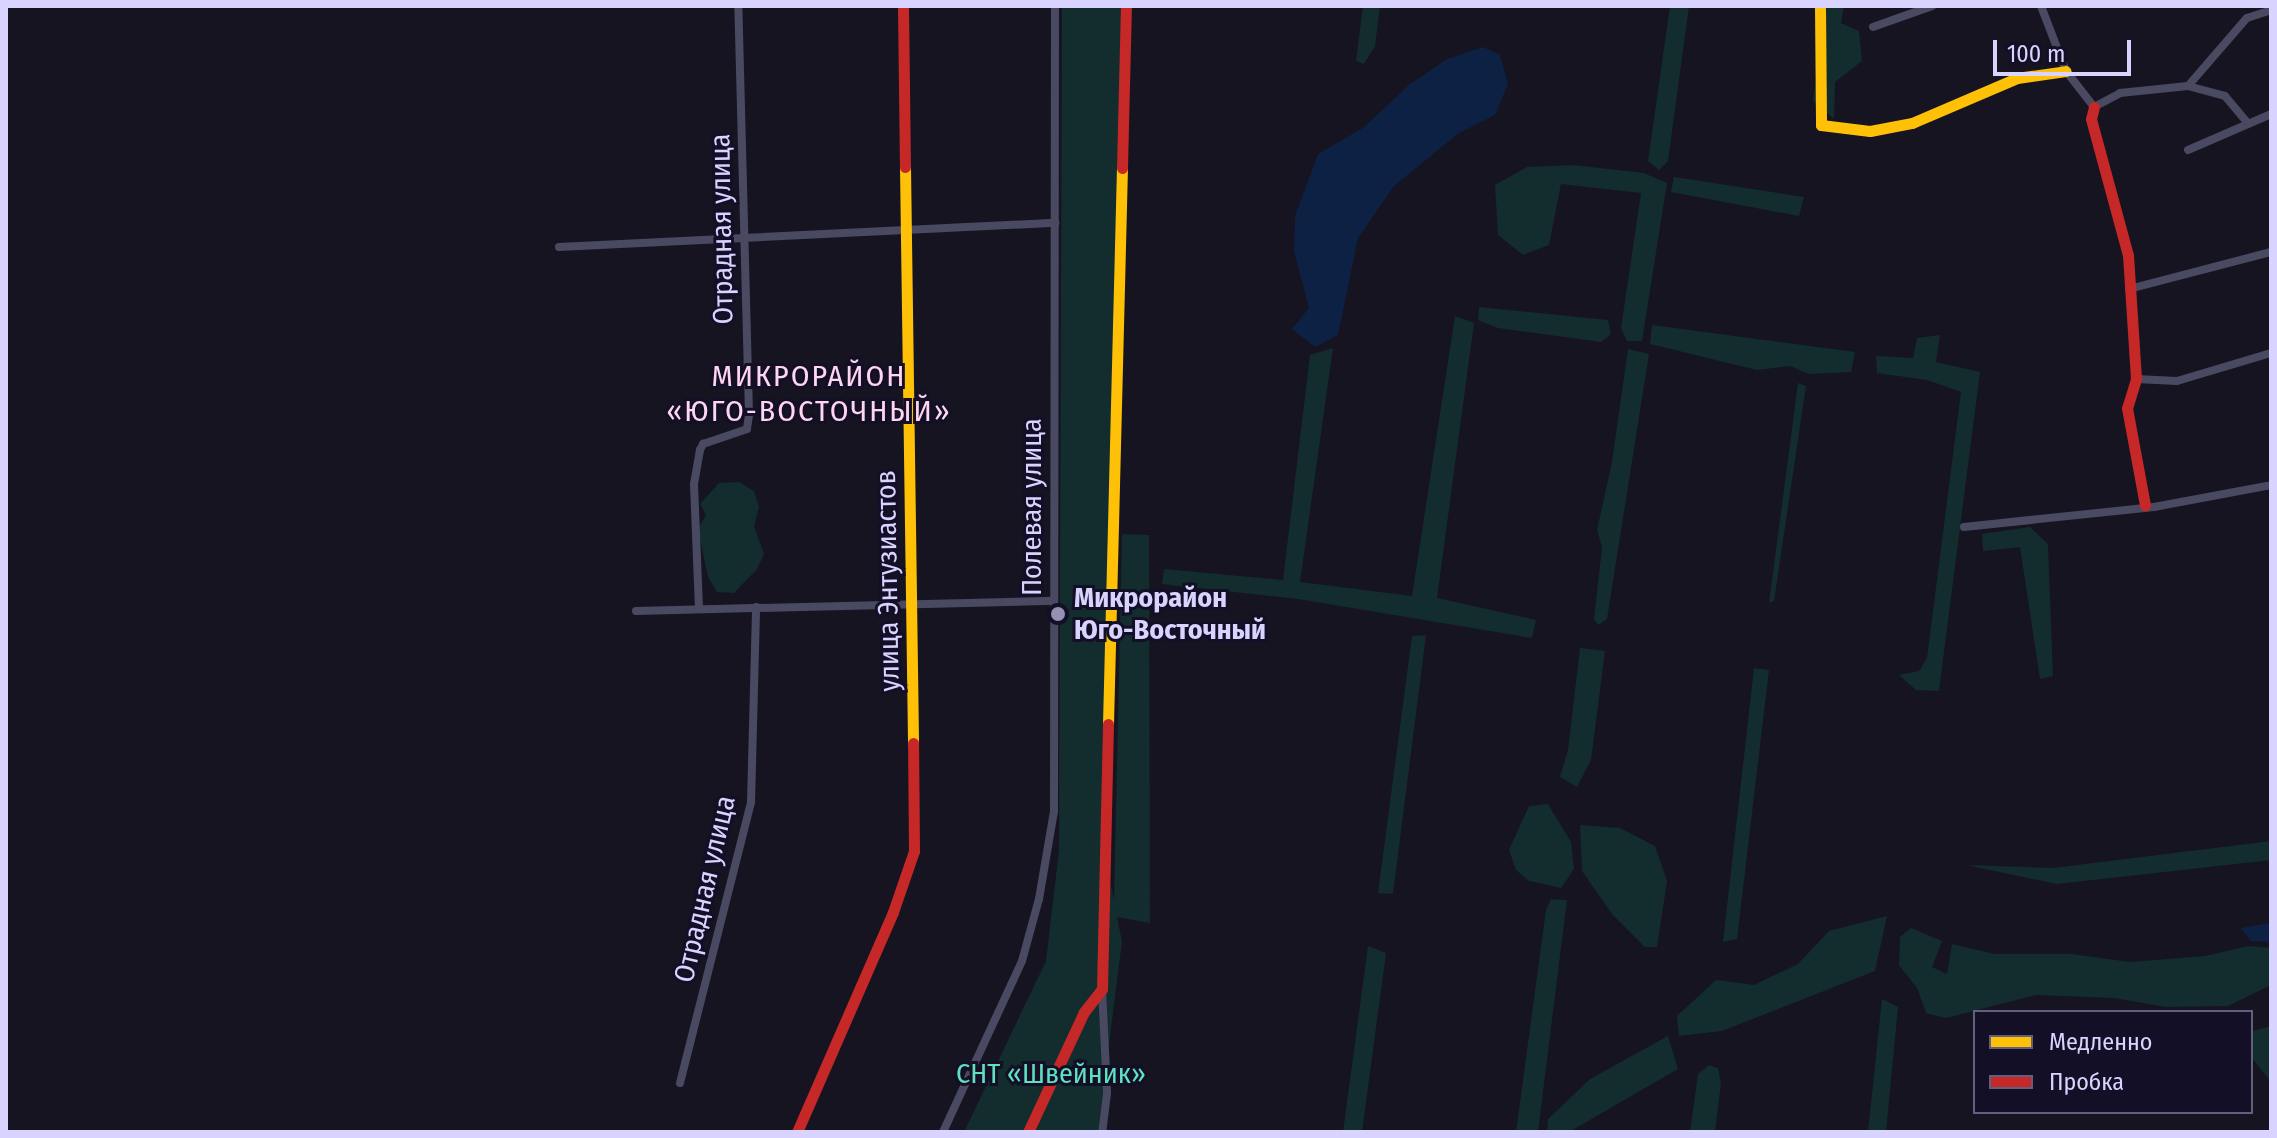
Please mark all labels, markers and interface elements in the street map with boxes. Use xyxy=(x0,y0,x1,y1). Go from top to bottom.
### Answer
scale bar xyxy=(1997,24,2135,74)
text: 100 m xyxy=(2007,40,2065,68)
street label: Отрадная улица xyxy=(704,133,740,325)
district label: МИКРОРАЙОН «ЮГО-ВОСТОЧНЫЙ» xyxy=(666,358,952,428)
street label: Полевая улица xyxy=(1015,418,1049,596)
street label: улица Энтузиастов xyxy=(869,470,907,692)
place label: Микрорайон Юго-Восточный xyxy=(1074,581,1266,647)
marker: Микрорайон Юго-Восточный xyxy=(1049,605,1067,623)
street label: Отрадная улица xyxy=(667,792,743,986)
legend xyxy=(1973,1010,2253,1114)
text: Медленно xyxy=(2049,1028,2152,1056)
park label: СНТ «Швейник» xyxy=(956,1057,1146,1091)
text: Пробка xyxy=(2049,1068,2124,1096)

